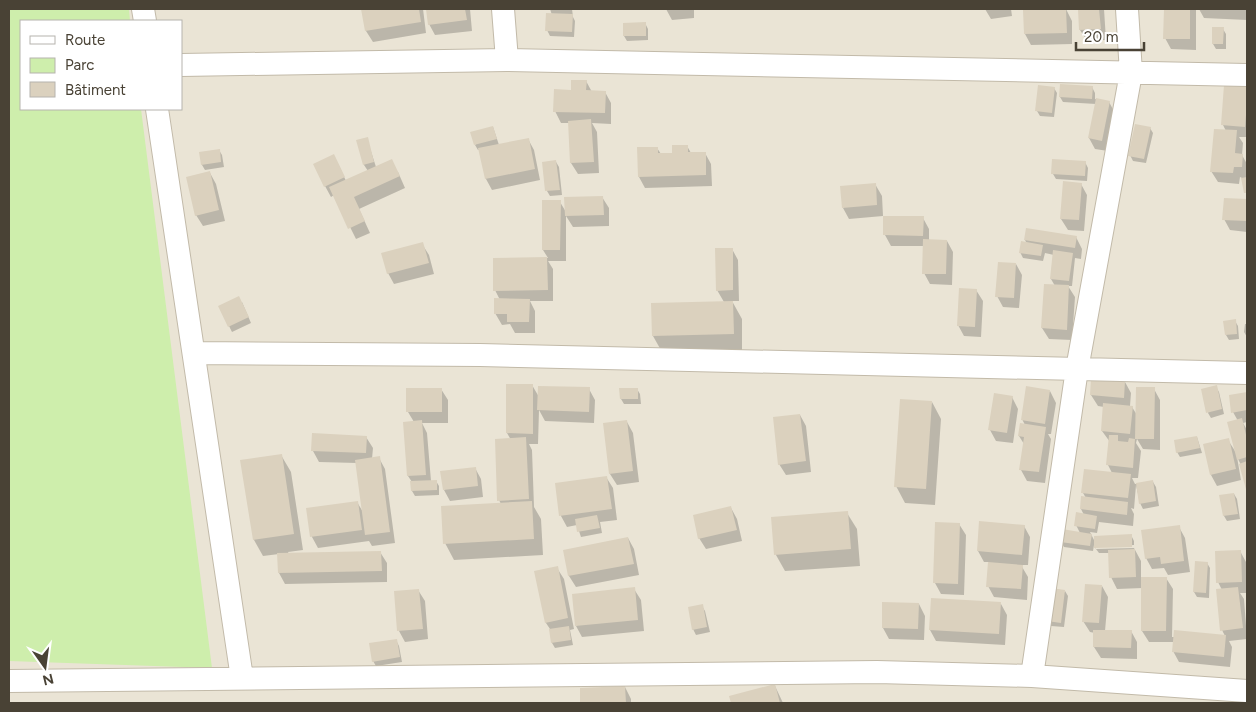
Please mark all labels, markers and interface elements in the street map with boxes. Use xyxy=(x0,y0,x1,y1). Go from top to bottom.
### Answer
legend xyxy=(20,20,182,110)
scale bar xyxy=(1076,20,1144,52)
text: 20 m xyxy=(1084,28,1118,46)
text: Route xyxy=(65,31,105,49)
text: Parc xyxy=(65,56,94,74)
text: Bâtiment xyxy=(65,81,126,99)
north arrow xyxy=(20,642,70,692)
text: N xyxy=(41,670,55,689)

